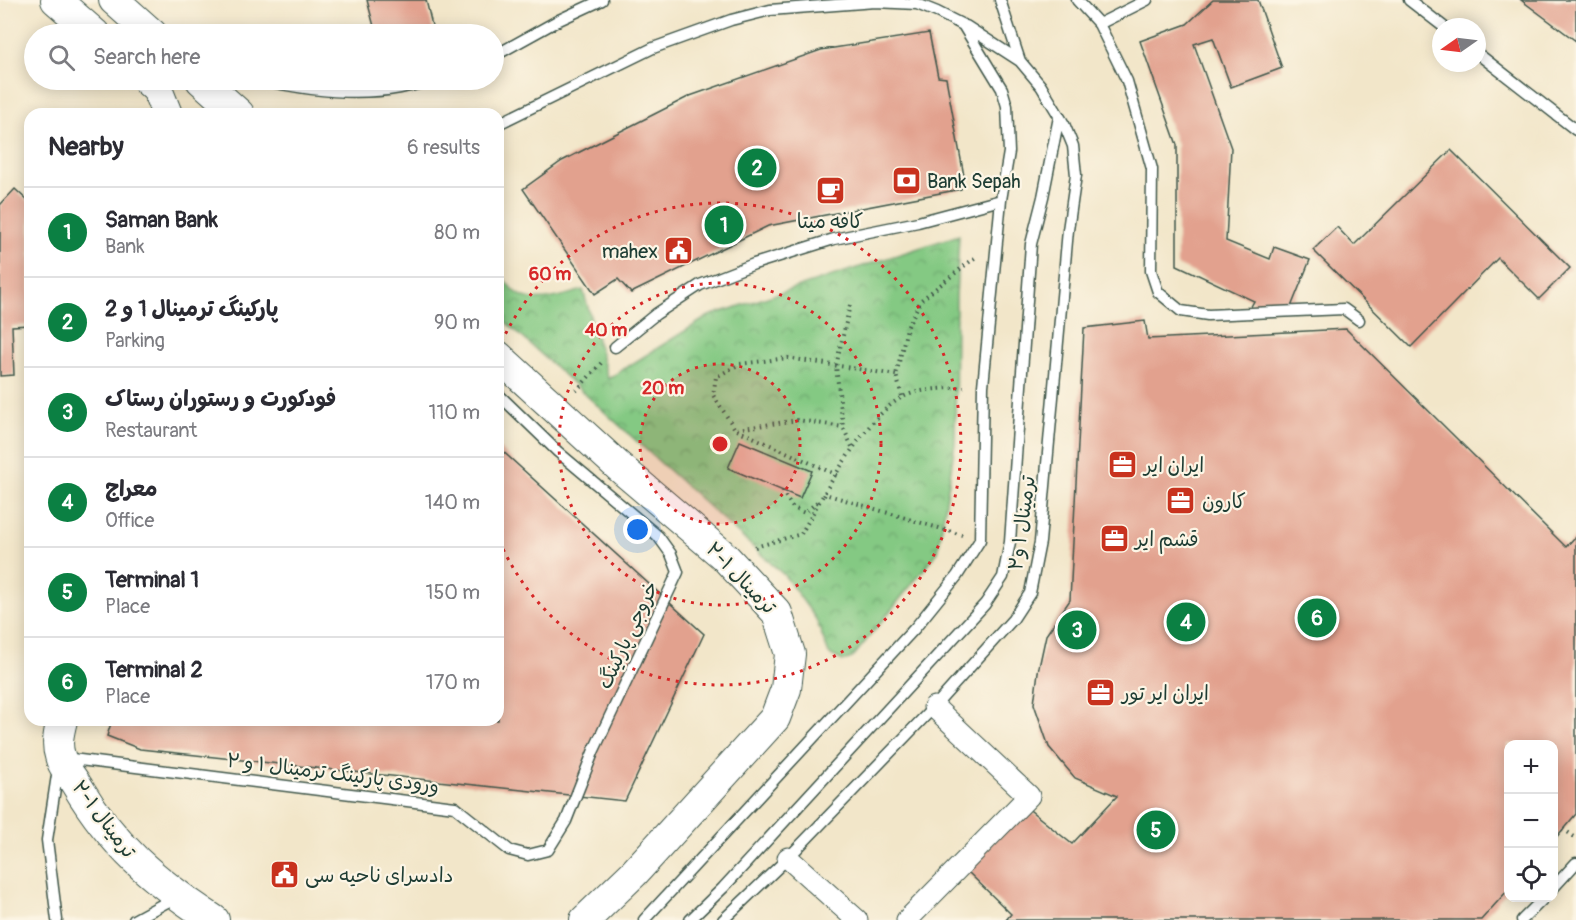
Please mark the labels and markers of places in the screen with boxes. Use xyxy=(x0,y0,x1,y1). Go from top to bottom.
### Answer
pin: 2 xyxy=(738,146,777,190)
bank icon: Bank Sepah xyxy=(890,165,922,197)
place label: Bank Sepah xyxy=(927,169,1021,194)
cafe icon: کافه میتا xyxy=(814,174,846,206)
pin: 1 xyxy=(704,202,744,248)
place label: کافه میتا xyxy=(797,209,863,234)
public building icon: mahex xyxy=(663,235,695,267)
place label: mahex xyxy=(602,239,658,264)
centre of rings xyxy=(710,434,730,454)
office icon: ایران ایر xyxy=(1107,449,1139,481)
place label: ایران ایر xyxy=(1142,453,1204,478)
office icon: کارون xyxy=(1165,485,1197,517)
place label: کارون xyxy=(1202,489,1246,514)
office icon: قشم ایر xyxy=(1098,523,1130,555)
place label: قشم ایر xyxy=(1133,527,1198,554)
pin: 6 xyxy=(1298,596,1336,640)
pin: 4 xyxy=(1166,600,1206,644)
pin: 3 xyxy=(1058,608,1096,652)
office icon: ایران ایر تور xyxy=(1085,677,1117,709)
place label: ایران ایر تور xyxy=(1120,681,1209,706)
pin: 5 xyxy=(1136,808,1176,852)
public building icon: دادسرای ناحیه سی xyxy=(268,859,300,891)
place label: دادسرای ناحیه سی xyxy=(305,863,453,888)

